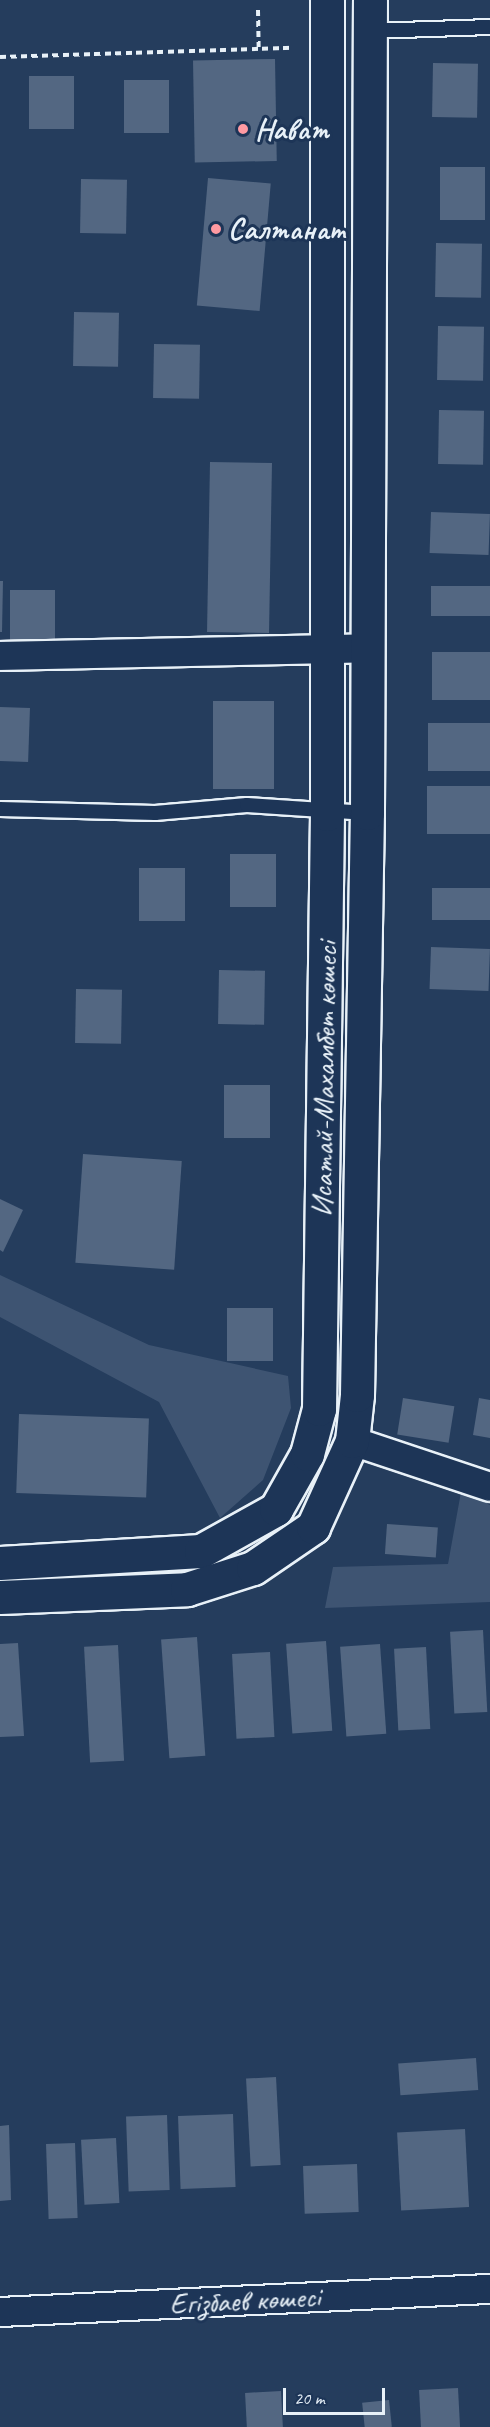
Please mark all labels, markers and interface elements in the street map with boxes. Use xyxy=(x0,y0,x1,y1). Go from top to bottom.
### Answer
place label: Нават xyxy=(255,111,329,147)
marker: Нават xyxy=(236,122,250,136)
place label: Салтанат xyxy=(228,211,344,247)
marker: Салтанат xyxy=(209,222,223,236)
street label: Исатай-Махамбет көшесі xyxy=(304,941,344,1217)
street label: Егізбаев көшесі xyxy=(169,2278,321,2322)
scale bar xyxy=(286,2376,388,2414)
text: 20 m xyxy=(294,2387,325,2409)

